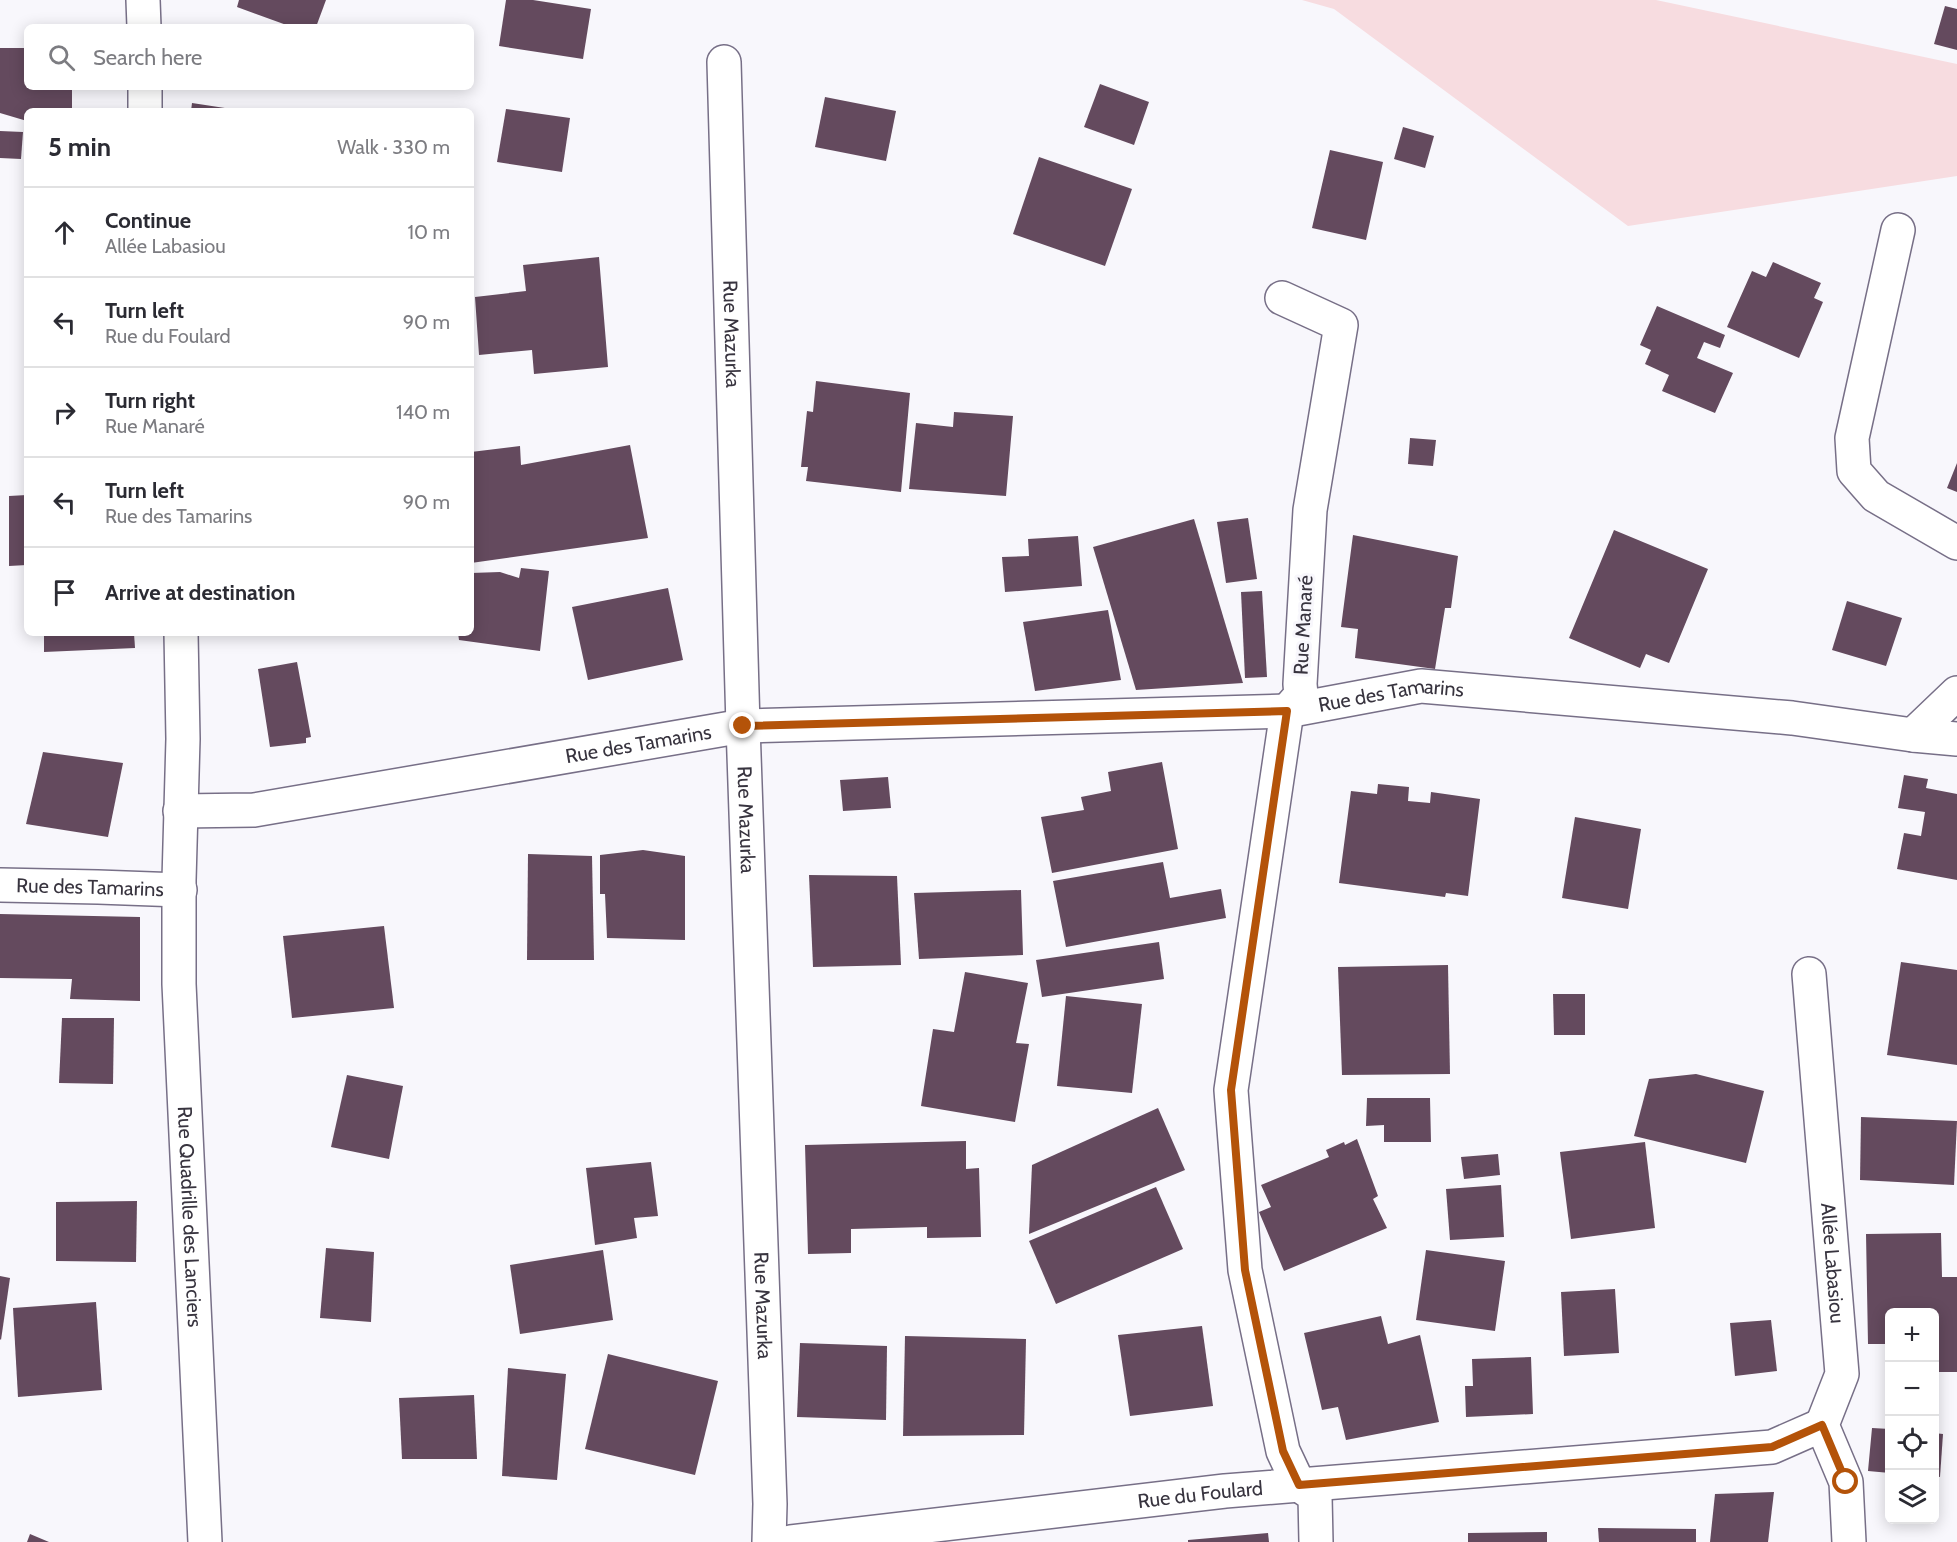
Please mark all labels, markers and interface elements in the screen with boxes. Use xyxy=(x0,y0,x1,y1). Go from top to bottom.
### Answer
search box xyxy=(24,24,474,90)
icon: search xyxy=(45,41,78,74)
text: Search here xyxy=(93,44,202,71)
text: 5 min xyxy=(48,131,111,163)
text: Walk · 330 m xyxy=(337,135,450,159)
text: Continue xyxy=(105,207,191,234)
icon: ahead xyxy=(48,216,81,249)
text: 10 m xyxy=(407,220,450,244)
text: Allée Labasiou xyxy=(105,234,226,258)
street label: Rue Mazurka xyxy=(718,280,745,388)
text: Turn left xyxy=(105,297,184,324)
icon: left xyxy=(48,306,81,339)
text: 90 m xyxy=(403,310,450,334)
text: Rue du Foulard xyxy=(105,324,231,348)
text: Turn right xyxy=(105,387,195,414)
icon: right xyxy=(48,396,81,429)
text: 140 m xyxy=(396,400,450,424)
text: Rue Manaré xyxy=(105,414,205,438)
text: Turn left xyxy=(105,477,184,504)
icon: left xyxy=(48,486,81,519)
text: 90 m xyxy=(403,490,450,514)
text: Rue des Tamarins xyxy=(105,504,252,528)
street label: Rue Manaré xyxy=(1288,575,1318,675)
icon: arrive xyxy=(48,576,81,609)
text: Arrive at destination xyxy=(105,579,295,606)
street label: Rue des Tamarins xyxy=(1316,674,1465,717)
route end xyxy=(729,712,755,738)
street label: Rue des Tamarins xyxy=(564,720,713,768)
street label: Rue Mazurka xyxy=(732,766,760,874)
street label: Rue des Tamarins xyxy=(16,873,164,901)
street label: Rue Quadrille des Lanciers xyxy=(173,1106,207,1328)
street label: Allée Labasiou xyxy=(1816,1202,1850,1324)
street label: Rue Mazurka xyxy=(749,1251,777,1360)
map controls xyxy=(1885,1308,1939,1524)
button: + xyxy=(1885,1308,1939,1362)
button: − xyxy=(1885,1362,1939,1416)
button: locate xyxy=(1885,1416,1939,1470)
route start xyxy=(1832,1468,1858,1494)
button: layers xyxy=(1885,1470,1939,1524)
street label: Rue du Foulard xyxy=(1136,1476,1264,1513)

